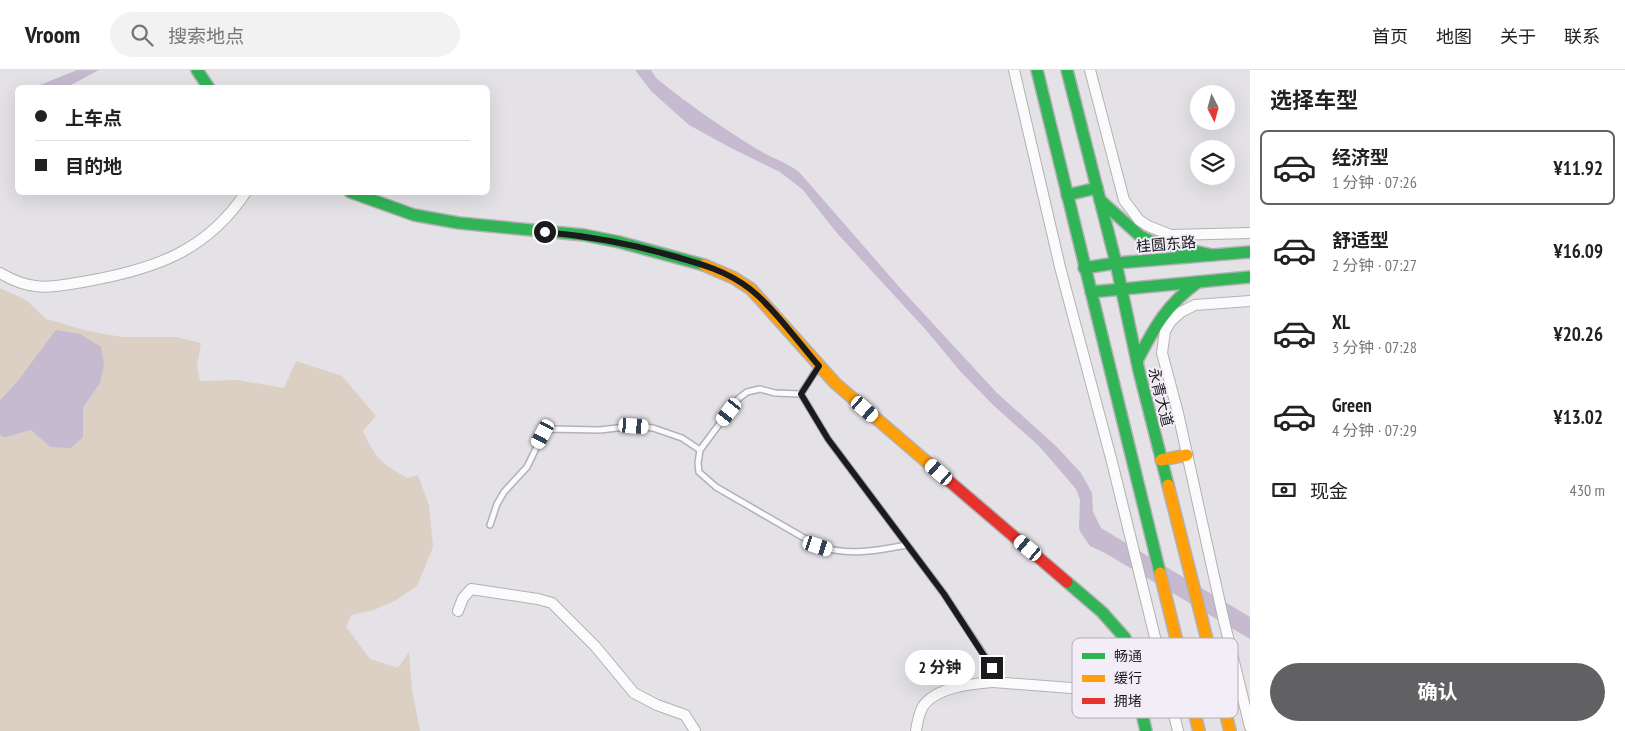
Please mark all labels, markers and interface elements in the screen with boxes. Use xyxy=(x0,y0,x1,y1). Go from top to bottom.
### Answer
search box xyxy=(110,12,460,57)
text: Vroom xyxy=(25,19,80,50)
icon: search xyxy=(128,21,156,49)
text: 搜索地点 xyxy=(168,24,244,48)
text: 首页 xyxy=(1372,25,1408,48)
text: 地图 xyxy=(1436,25,1472,48)
text: 关于 xyxy=(1500,25,1536,48)
text: 联系 xyxy=(1564,25,1600,48)
north arrow xyxy=(1190,85,1235,130)
map controls xyxy=(1190,85,1235,185)
text: 选择车型 xyxy=(1270,86,1358,114)
text: 上车点 xyxy=(65,106,122,130)
button: layers xyxy=(1190,140,1235,185)
icon: car xyxy=(1272,145,1317,190)
text: 经济型 xyxy=(1332,145,1389,169)
text: 目的地 xyxy=(65,154,122,178)
text: ¥11.92 xyxy=(1554,156,1603,180)
text: 1 分钟 · 07:26 xyxy=(1332,172,1417,192)
route start xyxy=(534,221,556,243)
icon: car xyxy=(1272,228,1317,273)
text: 舒适型 xyxy=(1332,228,1389,252)
street label: 桂圆东路 xyxy=(1135,232,1197,256)
text: ¥16.09 xyxy=(1554,239,1603,263)
text: 2 分钟 · 07:27 xyxy=(1332,255,1417,275)
text: XL xyxy=(1332,310,1350,334)
icon: car xyxy=(1272,311,1317,356)
text: ¥20.26 xyxy=(1554,322,1603,346)
text: 3 分钟 · 07:28 xyxy=(1332,337,1417,357)
street label: 永青大道 xyxy=(1145,366,1177,428)
car xyxy=(848,393,881,425)
text: Green xyxy=(1332,393,1372,417)
icon: car xyxy=(1272,394,1317,439)
car xyxy=(713,396,744,428)
text: ¥13.02 xyxy=(1554,405,1603,429)
car xyxy=(529,417,556,451)
car xyxy=(618,417,649,435)
text: 4 分钟 · 07:29 xyxy=(1332,420,1417,440)
car xyxy=(922,456,955,488)
icon: cash xyxy=(1270,476,1298,504)
text: 现金 xyxy=(1310,479,1348,503)
text: 430 m xyxy=(1570,480,1605,500)
car xyxy=(1011,533,1044,563)
car xyxy=(801,534,834,558)
legend xyxy=(1072,638,1238,718)
text: 畅通 xyxy=(1114,647,1142,665)
callout: 2 分钟 xyxy=(904,650,974,686)
text: 2 分钟 xyxy=(919,657,961,677)
route end xyxy=(981,657,1003,679)
button: 确认 xyxy=(1270,663,1605,721)
text: 缓行 xyxy=(1114,669,1142,687)
text: 拥堵 xyxy=(1114,692,1142,710)

